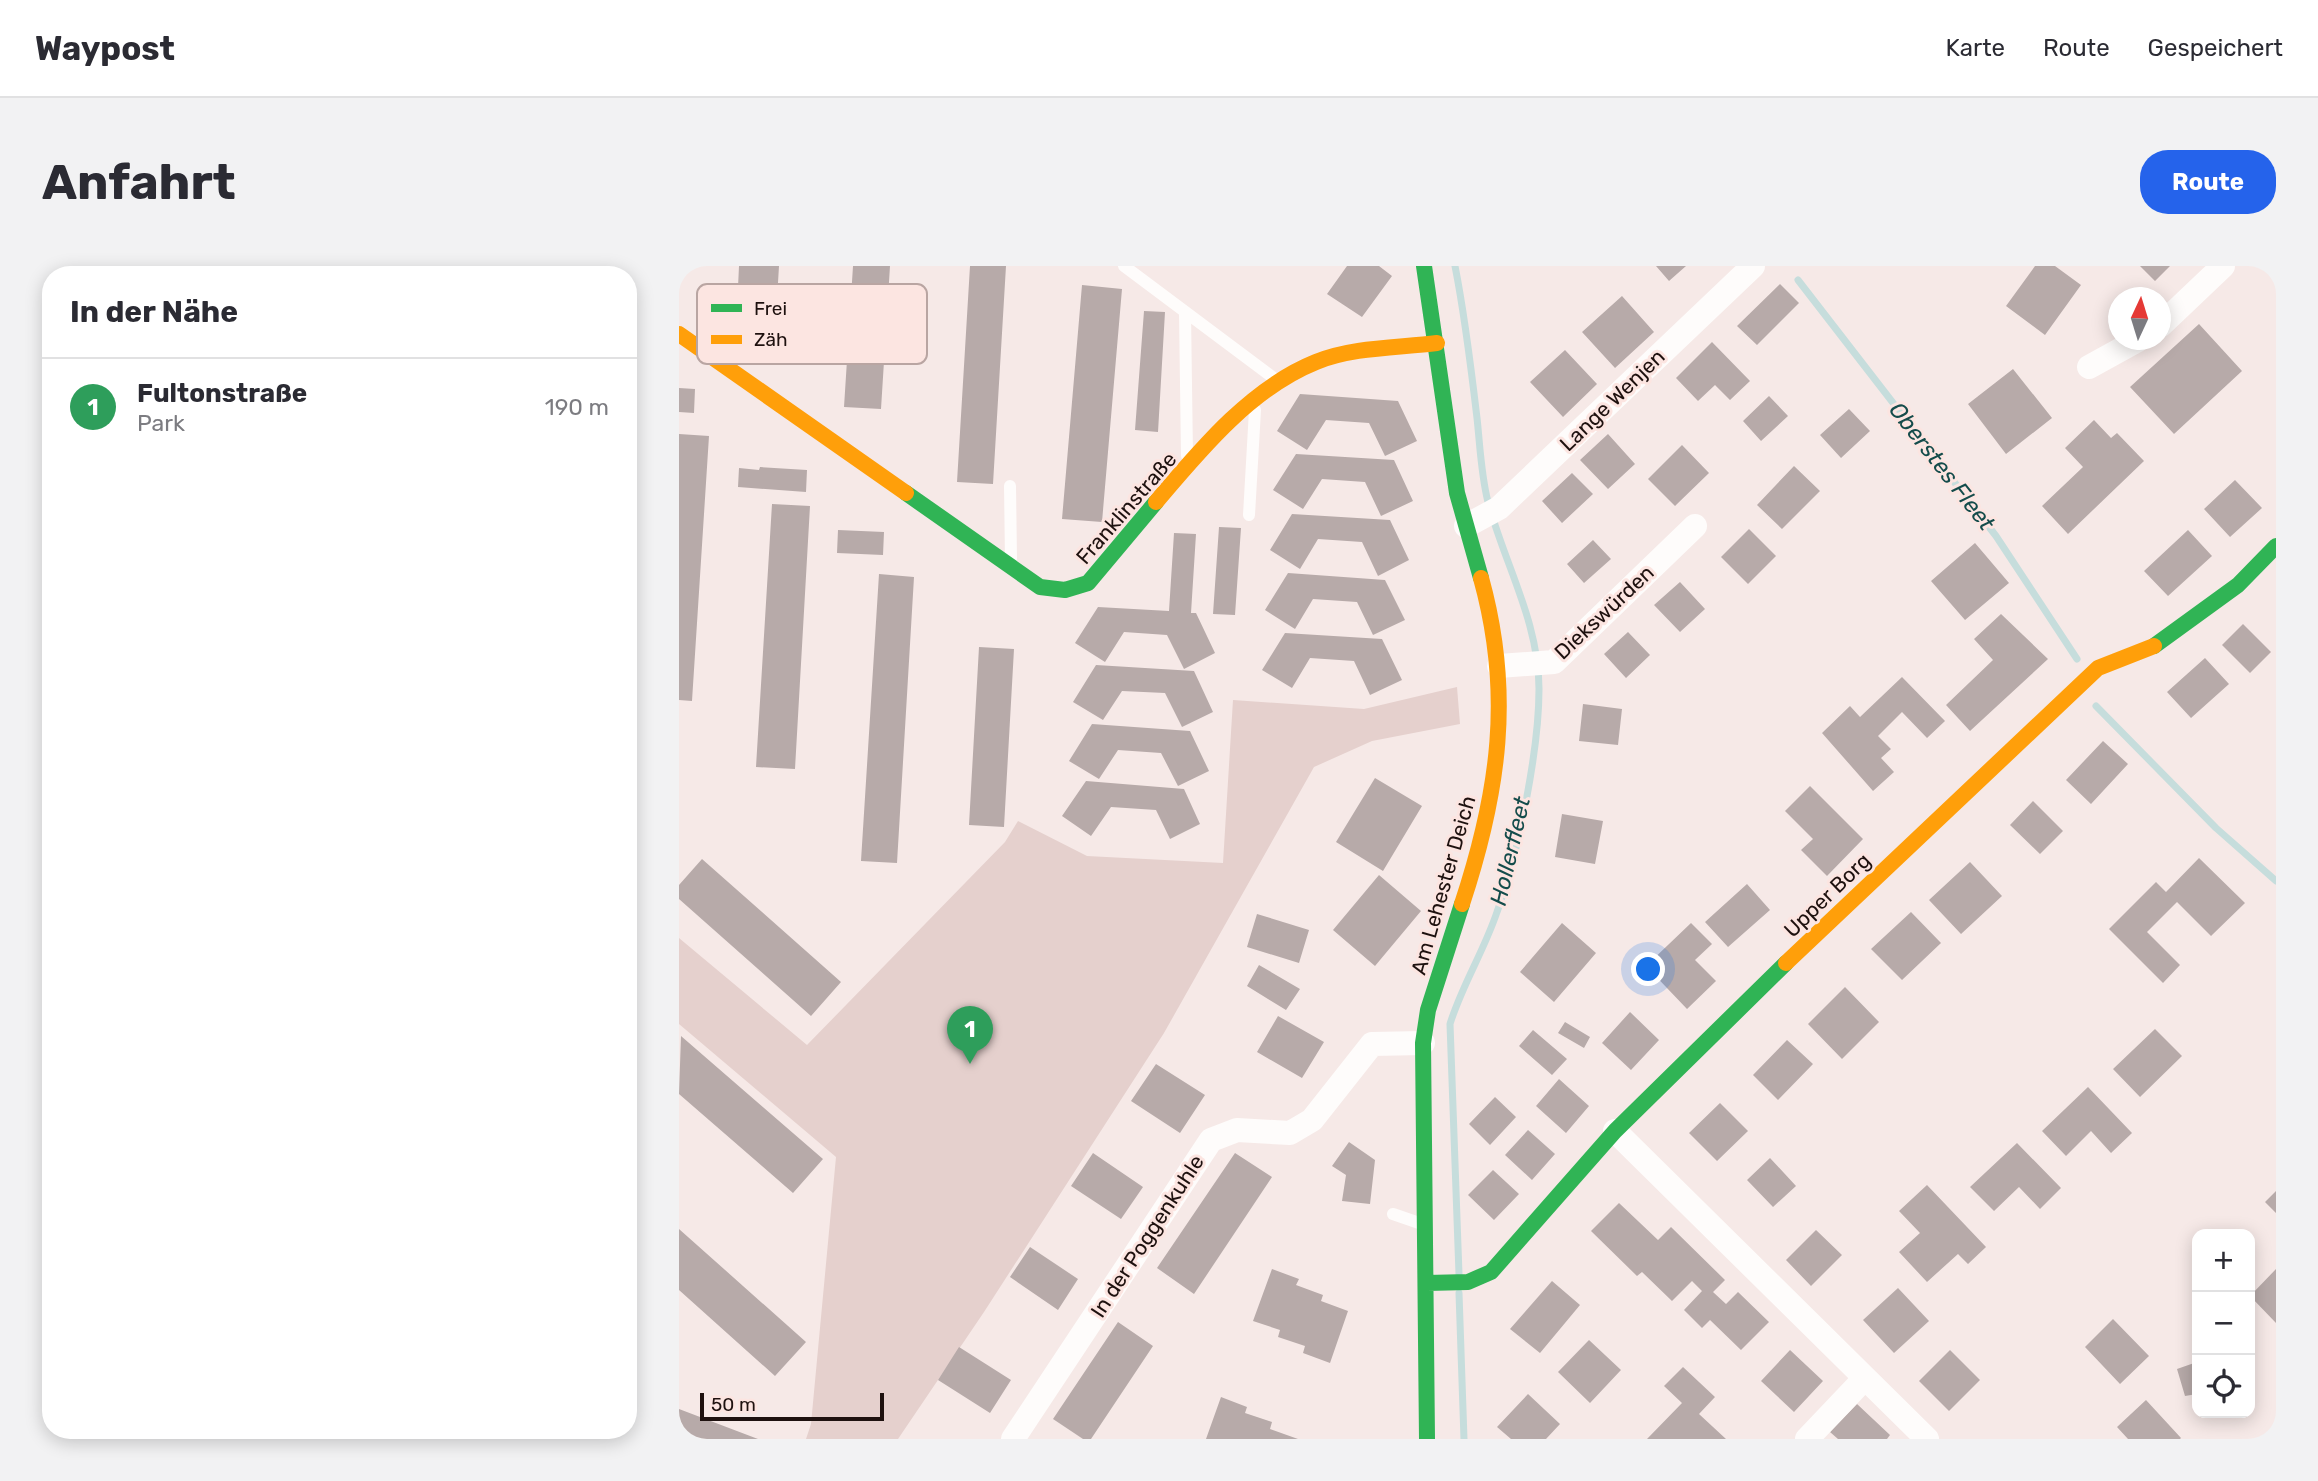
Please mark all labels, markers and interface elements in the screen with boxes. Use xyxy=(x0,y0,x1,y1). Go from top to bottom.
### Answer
text: Waypost xyxy=(35,29,175,68)
text: Karte xyxy=(1946,34,2005,62)
text: Route xyxy=(2043,34,2110,62)
text: Gespeichert xyxy=(2148,34,2283,62)
button: Route xyxy=(2140,150,2276,214)
text: Anfahrt xyxy=(42,153,236,211)
legend xyxy=(697,284,927,364)
north arrow xyxy=(2108,287,2171,350)
text: In der Nähe xyxy=(70,294,238,330)
text: Frei xyxy=(754,297,787,320)
text: Zäh xyxy=(754,328,787,351)
street label: Lange Wenjen xyxy=(1554,344,1670,456)
text: Fultonstraße xyxy=(137,378,307,409)
text: 1 xyxy=(87,393,99,421)
text: 190 m xyxy=(545,393,609,421)
water label: Oberstes Fleet xyxy=(1883,396,2002,537)
text: Park xyxy=(137,409,185,437)
street label: Franklinstraße xyxy=(1071,447,1181,569)
street label: Diekswürden xyxy=(1549,560,1659,664)
street label: Am Lehester Deich xyxy=(1406,793,1480,977)
water label: Hollerfleet xyxy=(1484,793,1536,908)
street label: Upper Borg xyxy=(1779,848,1875,942)
your location xyxy=(1631,952,1665,986)
pin: 1 xyxy=(947,1006,993,1064)
street label: In der Poggenkuhle xyxy=(1085,1150,1209,1322)
map controls xyxy=(2192,1229,2255,1418)
button: + xyxy=(2192,1229,2255,1292)
button: − xyxy=(2192,1292,2255,1355)
button: locate xyxy=(2192,1355,2255,1418)
scale bar xyxy=(700,1390,884,1422)
text: 50 m xyxy=(711,1393,756,1416)

